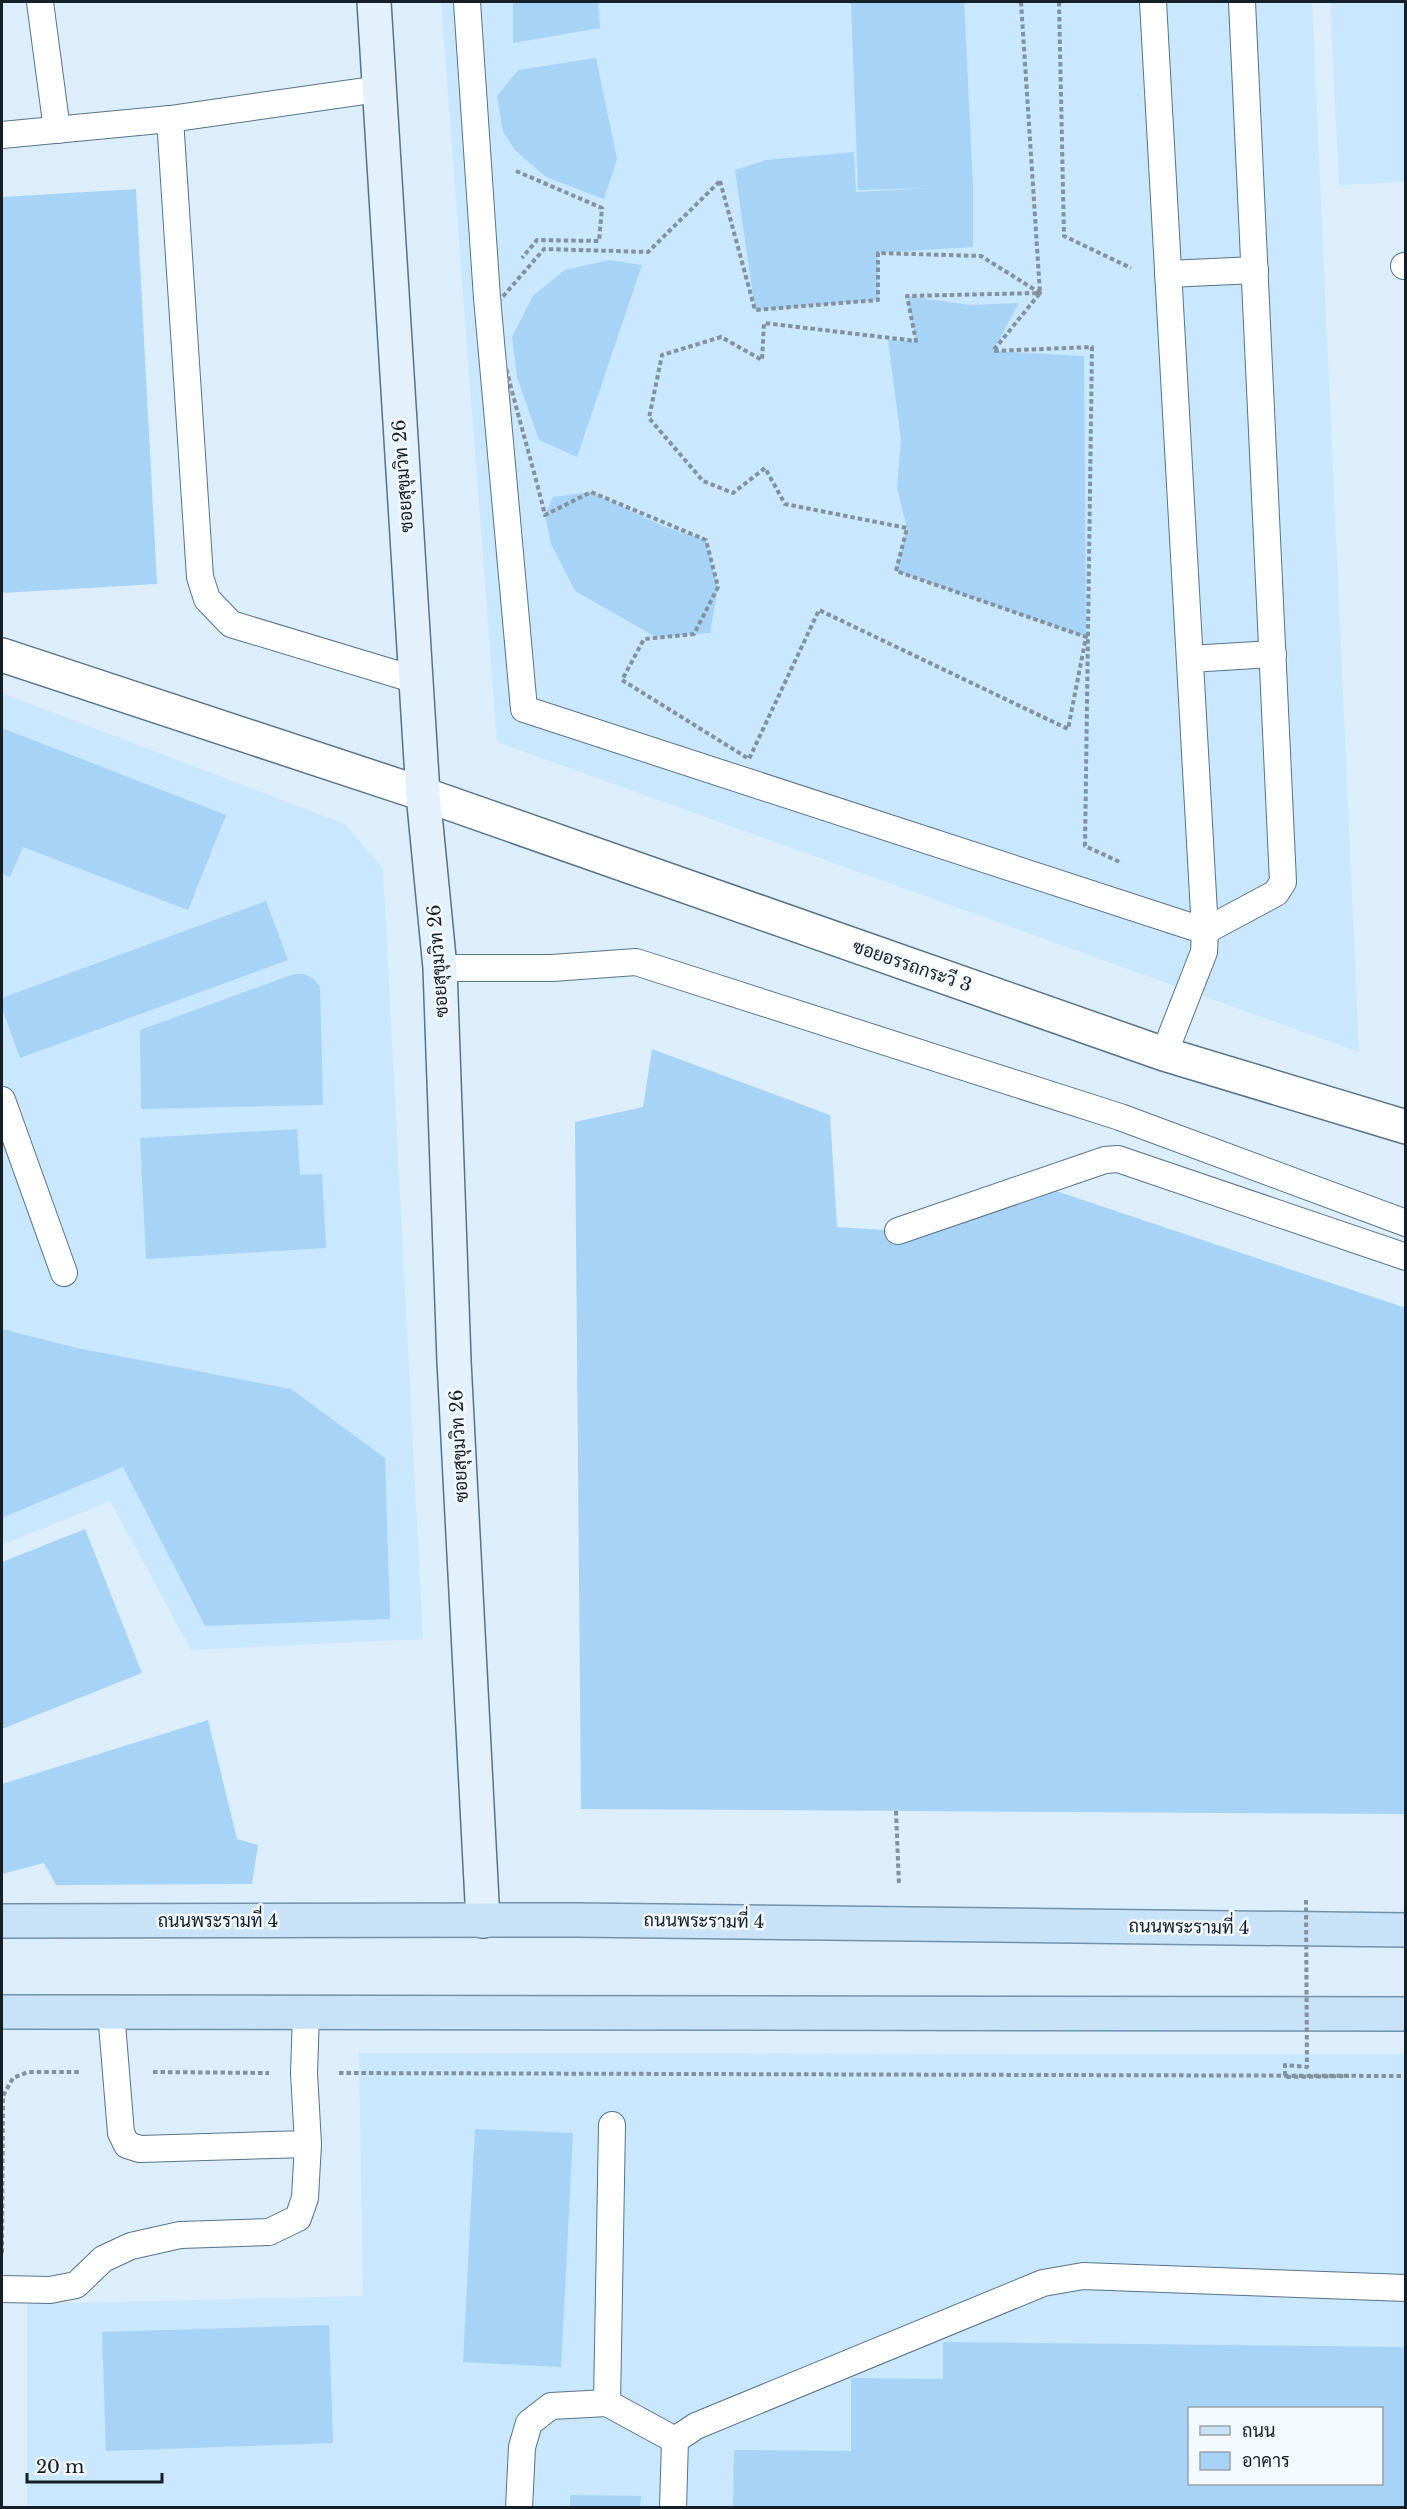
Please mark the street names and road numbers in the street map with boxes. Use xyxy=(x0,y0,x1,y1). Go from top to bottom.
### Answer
street label: ซอยสุขุมวิท 26 xyxy=(388,419,419,533)
street label: ซอยสุขุมวิท 26 xyxy=(423,904,454,1018)
street label: ซอยอรรถกระวี 3 xyxy=(850,933,975,997)
street label: ซอยสุขุมวิท 26 xyxy=(445,1389,474,1503)
street label: ถนนพระรามที่ 4 xyxy=(643,1904,765,1933)
street label: ถนนพระรามที่ 4 xyxy=(158,1905,278,1932)
street label: ถนนพระรามที่ 4 xyxy=(1128,1910,1250,1939)

